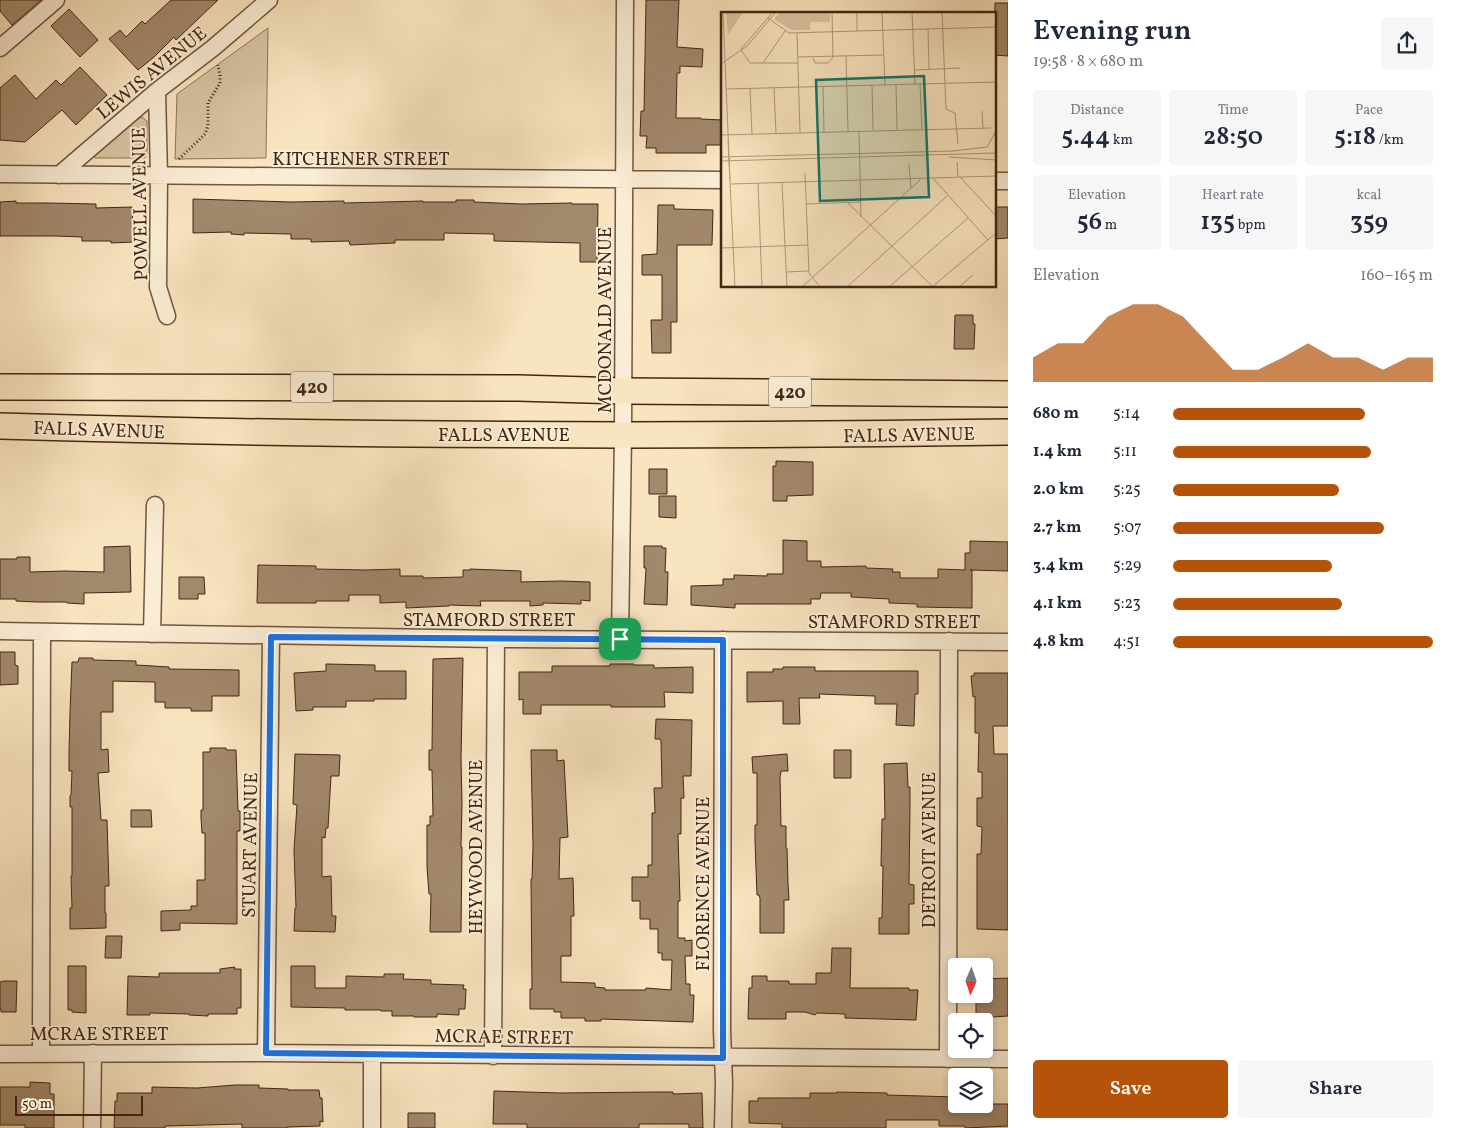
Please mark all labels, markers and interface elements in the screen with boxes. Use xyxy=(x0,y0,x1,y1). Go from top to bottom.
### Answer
inset map xyxy=(721,12,996,288)
text: Evening run xyxy=(1033,12,1192,51)
button: share xyxy=(1381,17,1433,69)
street label: LEWIS AVENUE xyxy=(92,21,213,126)
text: 19:58 · 8 × 680 m xyxy=(1033,51,1143,73)
text: Distance xyxy=(1070,101,1124,120)
text: Time xyxy=(1218,101,1248,120)
text: Pace xyxy=(1355,101,1383,120)
text: 5.44 xyxy=(1061,120,1110,155)
text: 28:50 xyxy=(1203,120,1263,155)
text: 5:18 xyxy=(1334,120,1376,155)
street label: POWELL AVENUE xyxy=(127,127,155,281)
text: km xyxy=(1110,131,1133,150)
text: /km xyxy=(1376,131,1404,150)
street label: KITCHENER STREET xyxy=(272,147,450,173)
text: Elevation xyxy=(1068,186,1126,205)
text: Heart rate xyxy=(1202,186,1264,205)
text: kcal xyxy=(1357,186,1381,205)
text: 56 xyxy=(1077,205,1102,240)
text: 135 xyxy=(1200,205,1235,240)
text: 359 xyxy=(1350,205,1388,240)
text: m xyxy=(1102,216,1117,235)
text: bpm xyxy=(1235,216,1266,235)
street label: MCDONALD AVENUE xyxy=(593,227,619,413)
text: Elevation xyxy=(1033,265,1100,287)
text: 160–165 m xyxy=(1360,265,1433,287)
road number: 420 xyxy=(291,372,333,402)
road number: 420 xyxy=(769,377,811,408)
text: 680 m xyxy=(1033,403,1079,425)
text: 5:14 xyxy=(1113,403,1140,425)
street label: FALLS AVENUE xyxy=(33,416,165,446)
street label: FALLS AVENUE xyxy=(843,422,975,450)
street label: FALLS AVENUE xyxy=(438,423,570,449)
text: 1.4 km xyxy=(1033,441,1082,463)
text: 5:11 xyxy=(1113,441,1137,463)
text: 2.0 km xyxy=(1033,479,1084,501)
text: 5:25 xyxy=(1113,479,1141,501)
text: 2.7 km xyxy=(1033,517,1081,539)
text: 5:07 xyxy=(1113,517,1142,539)
text: 3.4 km xyxy=(1033,555,1084,577)
text: 5:29 xyxy=(1113,555,1141,577)
text: 4.1 km xyxy=(1033,593,1082,615)
text: 5:23 xyxy=(1113,593,1141,615)
street label: STAMFORD STREET xyxy=(403,608,575,634)
street label: STAMFORD STREET xyxy=(808,610,980,636)
pin xyxy=(599,618,641,660)
icon: arrive xyxy=(606,625,634,653)
text: 4.8 km xyxy=(1033,631,1084,653)
text: 4:51 xyxy=(1113,631,1140,653)
street label: HEYWOOD AVENUE xyxy=(464,760,490,934)
street label: STUART AVENUE xyxy=(237,772,265,918)
street label: DETROIT AVENUE xyxy=(917,772,943,928)
street label: FLORENCE AVENUE xyxy=(691,797,717,971)
north arrow xyxy=(948,958,992,1002)
map controls xyxy=(948,958,993,1113)
button: locate xyxy=(948,1013,993,1058)
street label: MCRAE STREET xyxy=(30,1022,168,1048)
street label: MCRAE STREET xyxy=(434,1024,573,1052)
button: Save xyxy=(1033,1060,1228,1118)
button: Share xyxy=(1238,1060,1433,1118)
button: layers xyxy=(948,1068,993,1113)
scale bar xyxy=(15,1093,142,1116)
text: 50 m xyxy=(22,1095,52,1114)

